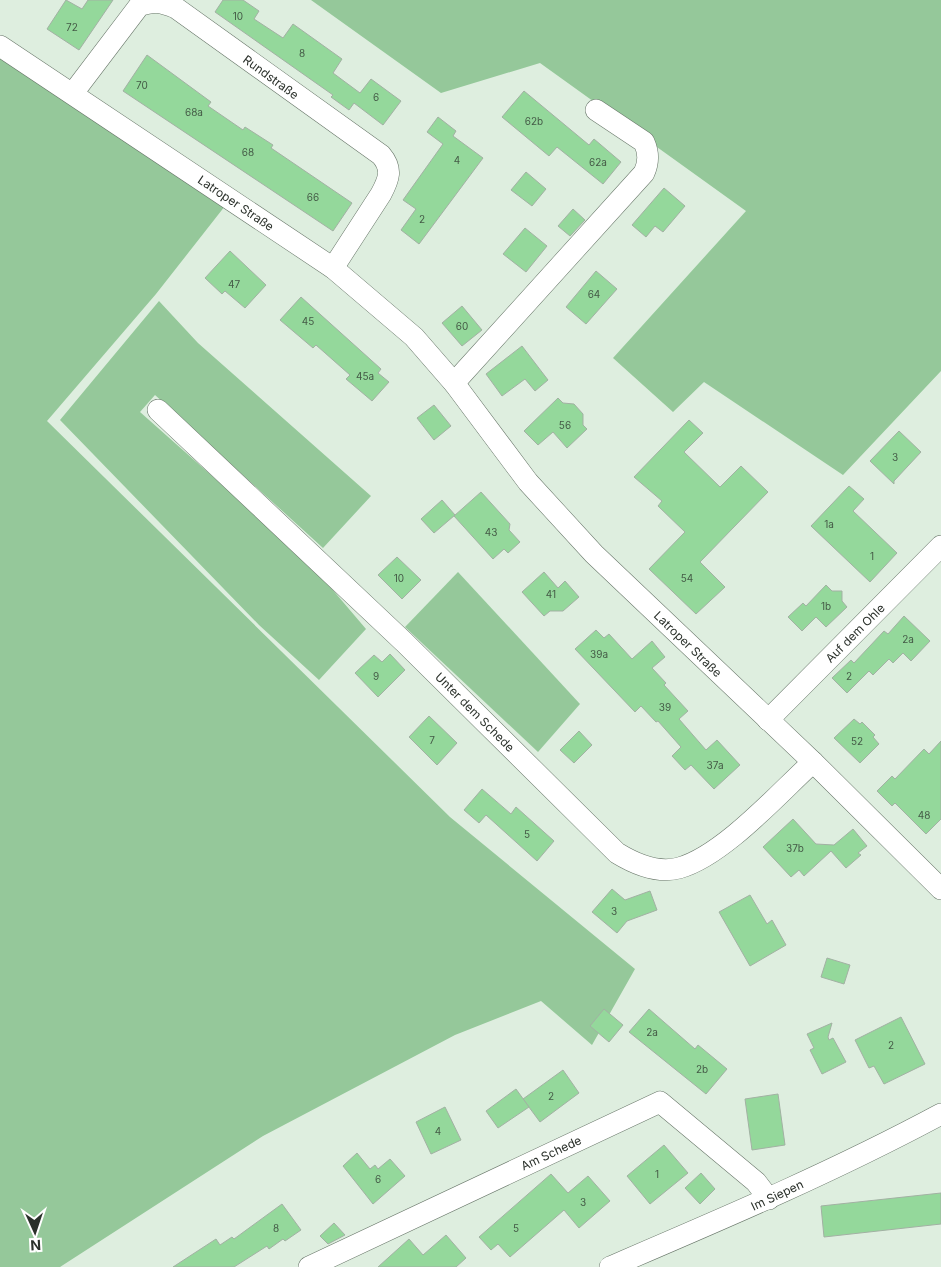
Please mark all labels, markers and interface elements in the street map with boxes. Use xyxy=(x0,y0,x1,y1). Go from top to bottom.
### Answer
house number: 10 xyxy=(233,10,243,22)
house number: 72 xyxy=(66,21,78,33)
house number: 8 xyxy=(299,47,305,59)
street label: Rundstraße xyxy=(240,52,302,102)
house number: 70 xyxy=(136,79,148,91)
house number: 6 xyxy=(373,91,379,103)
house number: 68a xyxy=(185,106,203,118)
house number: 62b xyxy=(525,115,543,127)
house number: 68 xyxy=(242,146,254,158)
house number: 4 xyxy=(454,154,460,166)
house number: 62a xyxy=(589,156,607,168)
street label: Latroper Straße xyxy=(195,172,277,234)
house number: 66 xyxy=(307,191,319,203)
house number: 2 xyxy=(419,213,425,225)
house number: 47 xyxy=(228,278,240,290)
house number: 64 xyxy=(588,288,600,300)
house number: 45 xyxy=(302,315,314,327)
house number: 60 xyxy=(456,320,468,332)
house number: 45a xyxy=(356,370,374,382)
house number: 56 xyxy=(559,419,571,431)
house number: 3 xyxy=(892,451,898,463)
house number: 1a xyxy=(824,518,834,530)
house number: 43 xyxy=(485,526,497,538)
house number: 1 xyxy=(870,550,874,562)
house number: 10 xyxy=(394,572,404,584)
house number: 54 xyxy=(681,572,693,584)
house number: 41 xyxy=(546,588,556,600)
house number: 1b xyxy=(821,600,831,612)
street label: Auf dem Ohle xyxy=(822,600,888,666)
street label: Latroper Straße xyxy=(651,608,725,680)
house number: 2a xyxy=(902,633,914,645)
house number: 39a xyxy=(590,648,608,660)
street label: Unter dem Schede xyxy=(432,669,518,755)
house number: 9 xyxy=(373,670,379,682)
house number: 2 xyxy=(846,670,852,682)
house number: 39 xyxy=(659,701,671,713)
house number: 7 xyxy=(429,734,435,746)
house number: 52 xyxy=(851,735,863,747)
house number: 37a xyxy=(707,759,724,771)
house number: 48 xyxy=(918,809,930,821)
house number: 5 xyxy=(524,828,530,840)
house number: 37b xyxy=(786,842,804,854)
house number: 3 xyxy=(611,905,617,917)
house number: 2a xyxy=(646,1026,658,1038)
house number: 2 xyxy=(888,1039,894,1051)
house number: 2b xyxy=(696,1063,708,1075)
house number: 2 xyxy=(548,1090,554,1102)
house number: 4 xyxy=(435,1125,441,1137)
street label: Am Schede xyxy=(518,1132,584,1174)
house number: 1 xyxy=(655,1168,659,1180)
house number: 6 xyxy=(375,1173,381,1185)
street label: Im Siepen xyxy=(748,1176,806,1214)
house number: 3 xyxy=(580,1196,586,1208)
north arrow xyxy=(10,1207,60,1257)
house number: 8 xyxy=(273,1222,279,1234)
house number: 5 xyxy=(513,1222,519,1234)
text: N xyxy=(30,1237,41,1254)

